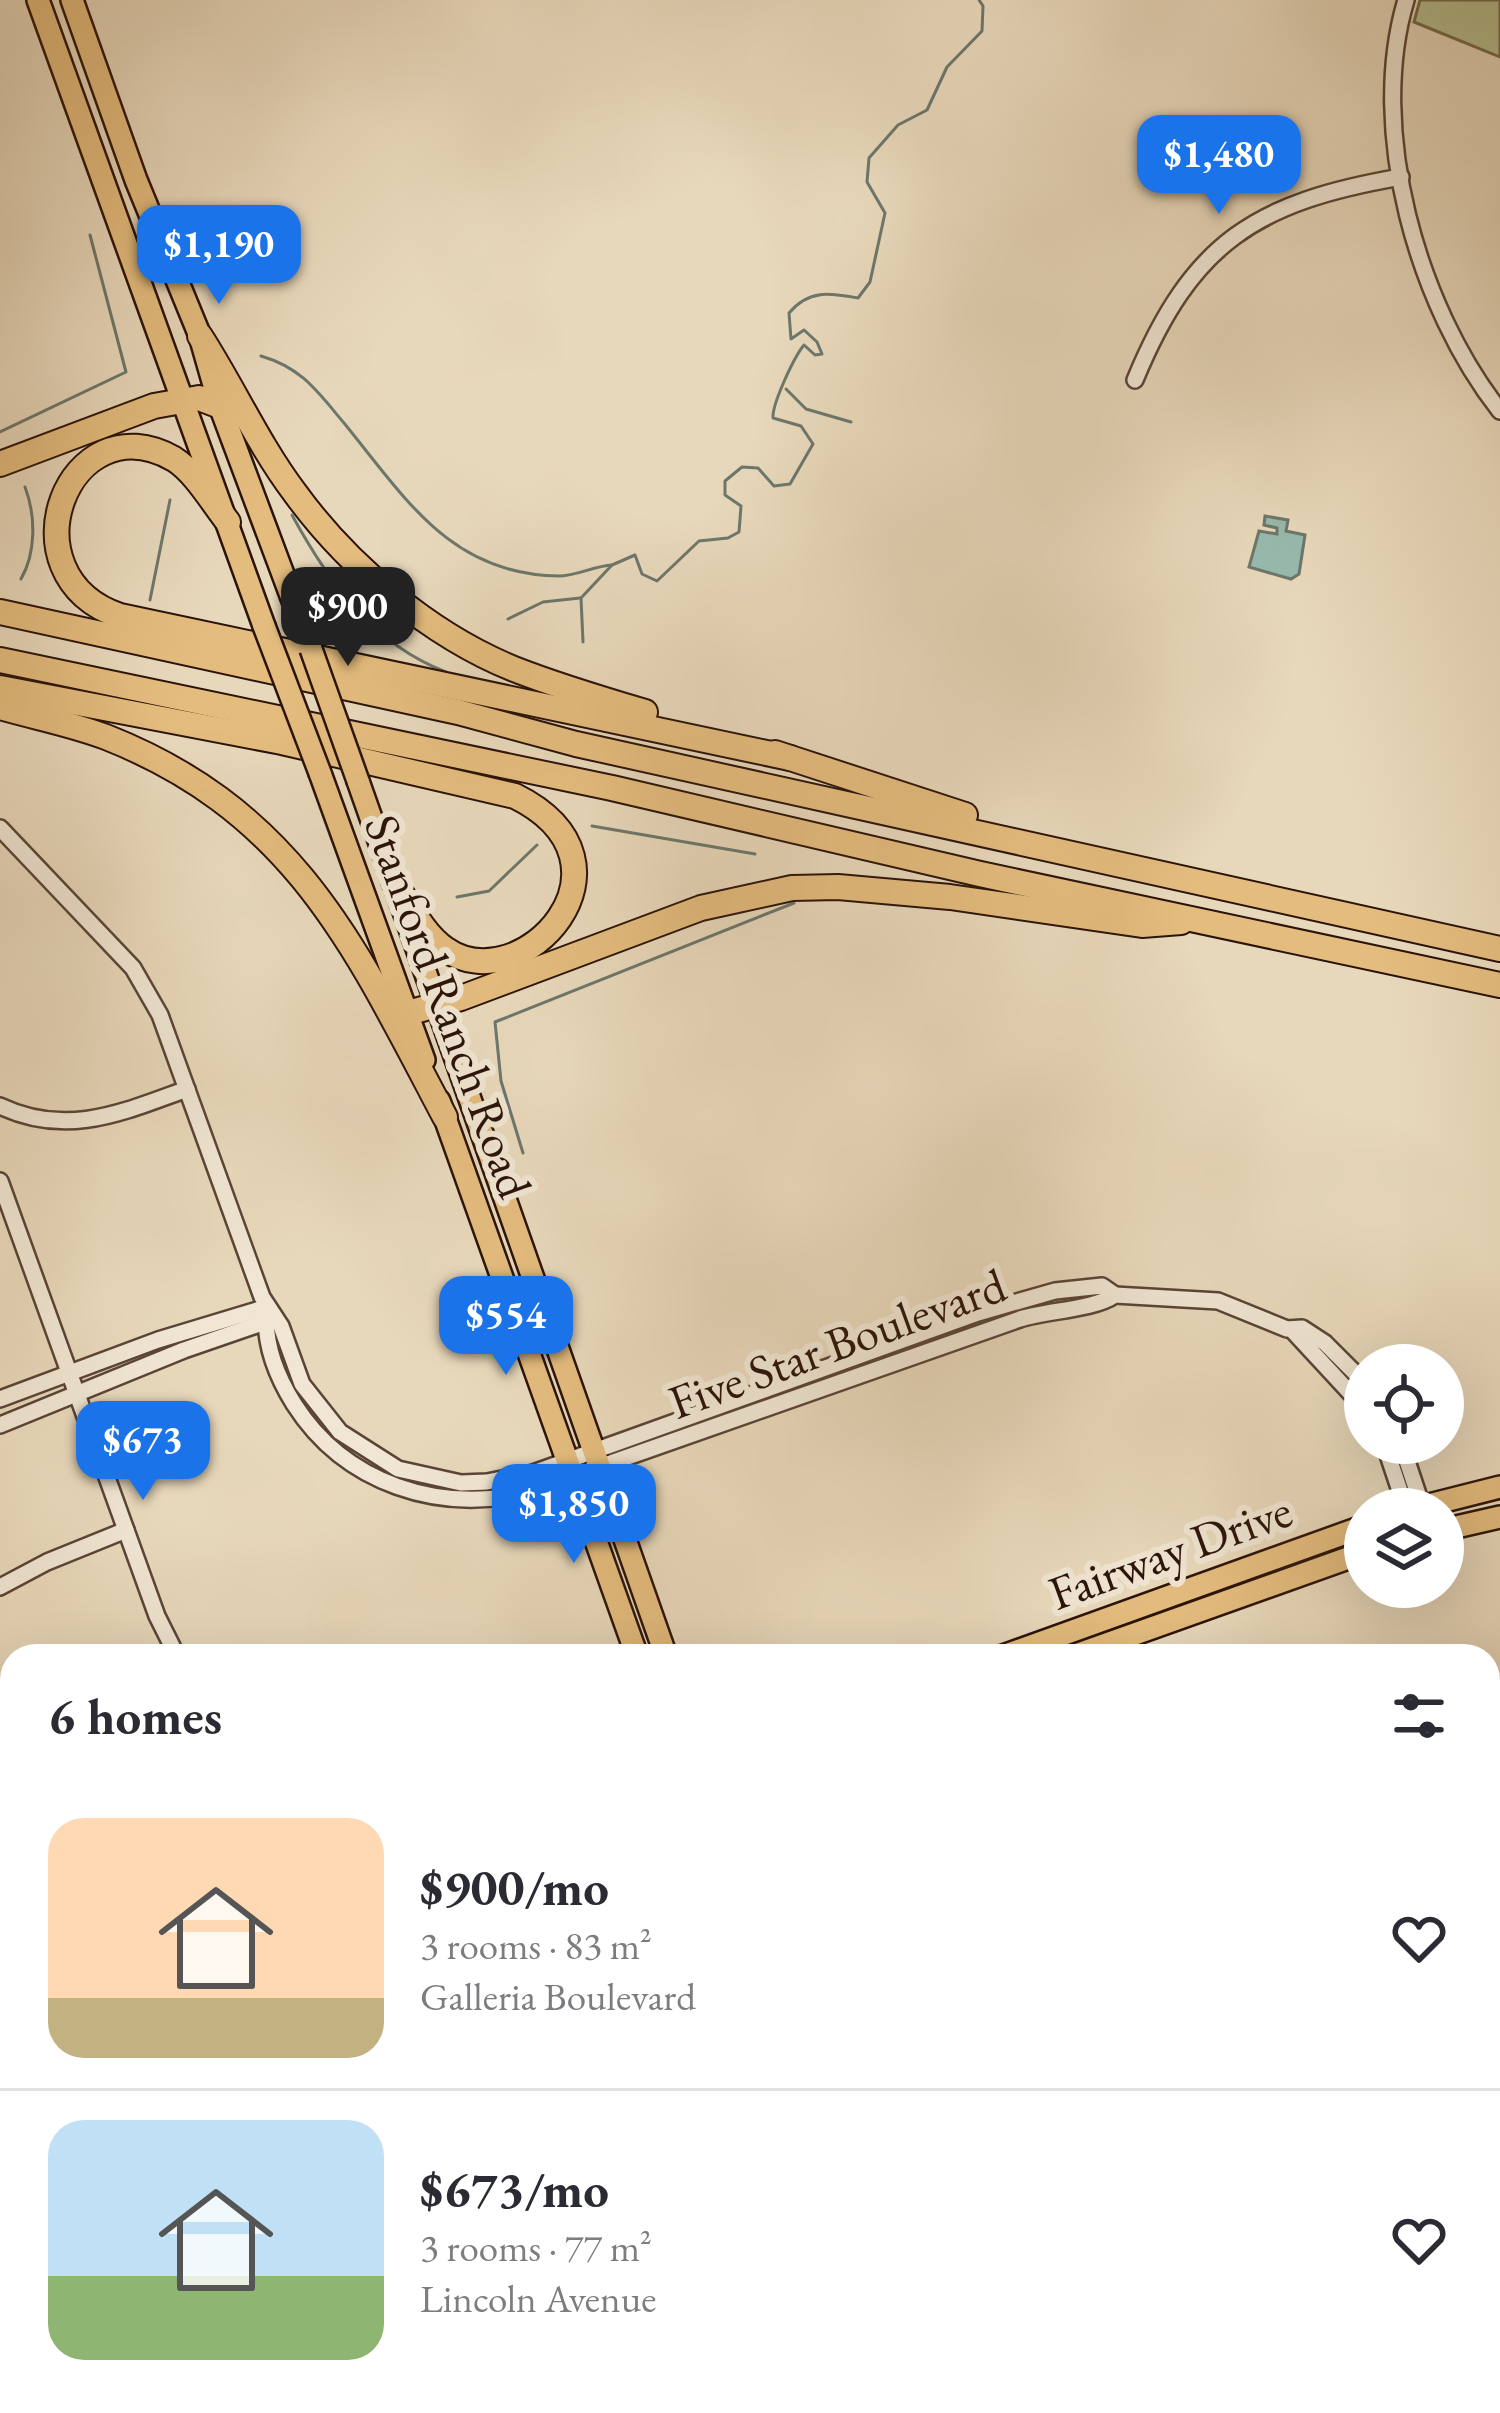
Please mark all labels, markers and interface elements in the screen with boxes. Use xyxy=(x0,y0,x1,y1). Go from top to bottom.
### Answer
pin: $1,480 xyxy=(1121,115,1317,217)
text: $1,480 xyxy=(1164,128,1274,179)
pin: $1,190 xyxy=(121,205,317,307)
text: $1,190 xyxy=(164,218,274,269)
pin: $900 xyxy=(277,567,419,669)
text: $900 xyxy=(308,580,388,631)
street label: Stanford Ranch Road xyxy=(351,806,547,1206)
street label: Five Star Boulevard xyxy=(660,1253,1015,1433)
pin: $554 xyxy=(435,1276,577,1378)
text: $554 xyxy=(466,1289,546,1340)
map controls xyxy=(1344,1344,1464,1608)
button: locate xyxy=(1344,1344,1464,1464)
pin: $673 xyxy=(72,1401,214,1503)
text: $673 xyxy=(103,1414,183,1465)
pin: $1,850 xyxy=(476,1464,672,1566)
text: $1,850 xyxy=(519,1477,629,1528)
street label: Fairway Drive xyxy=(1040,1478,1300,1624)
button: layers xyxy=(1344,1488,1464,1608)
text: 6 homes xyxy=(48,1683,222,1749)
icon: filters xyxy=(1386,1683,1452,1749)
text: $900/mo xyxy=(420,1854,609,1920)
icon: home xyxy=(144,1866,288,2010)
icon: heart xyxy=(1386,1905,1452,1971)
text: 3 rooms · 83 m² xyxy=(420,1920,652,1971)
text: Galleria Boulevard xyxy=(420,1971,696,2022)
text: $673/mo xyxy=(420,2156,609,2222)
icon: home xyxy=(144,2168,288,2312)
icon: heart xyxy=(1386,2207,1452,2273)
text: 3 rooms · 77 m² xyxy=(420,2222,652,2273)
text: Lincoln Avenue xyxy=(420,2273,656,2324)

